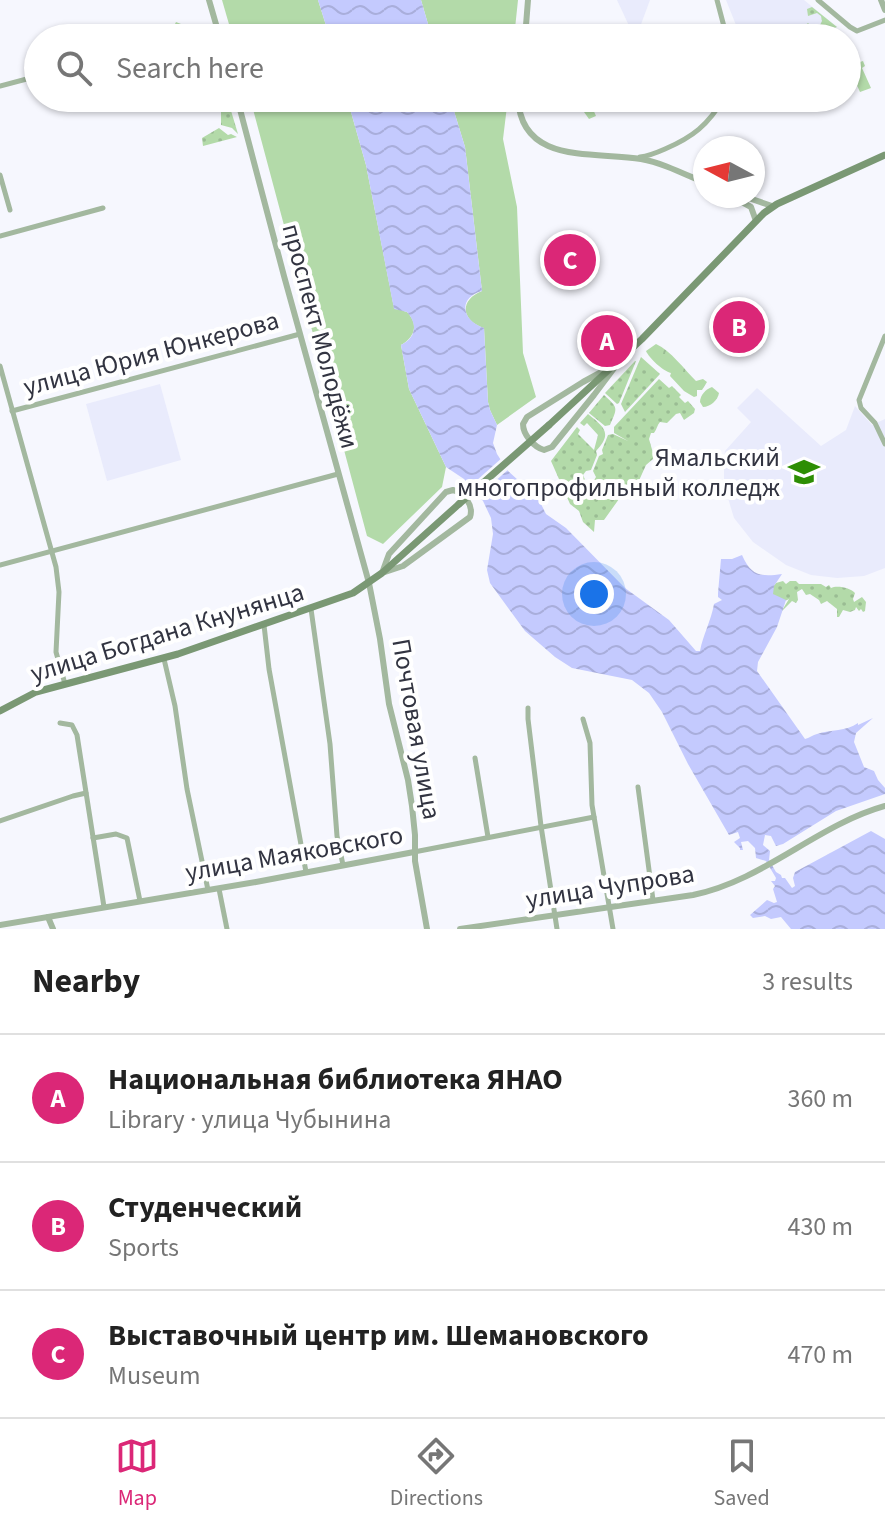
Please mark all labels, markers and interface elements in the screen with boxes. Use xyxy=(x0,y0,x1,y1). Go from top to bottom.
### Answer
search box xyxy=(24,24,861,112)
icon: search xyxy=(52,46,96,90)
text: Search here xyxy=(116,47,264,90)
north arrow xyxy=(693,136,765,208)
street label: проспект Молодёжи xyxy=(273,219,368,453)
pin: C xyxy=(544,230,596,290)
pin: B xyxy=(713,297,765,357)
street label: улица Юрия Юнкерова xyxy=(19,302,283,405)
pin: A xyxy=(581,311,633,371)
place label: Ямальский многопрофильный колледж xyxy=(457,439,780,506)
school or university icon: Ямальский многопрофильный колледж xyxy=(787,455,821,489)
street label: улица Богдана Кнунянца xyxy=(26,573,308,692)
your location xyxy=(574,574,614,614)
street label: Почтовая улица xyxy=(382,636,451,822)
street label: улица Маяковского xyxy=(182,816,406,891)
street label: улица Чупрова xyxy=(523,855,697,918)
text: Nearby xyxy=(32,957,140,1006)
text: 3 results xyxy=(762,963,853,1000)
text: Национальная библиотека ЯНАО xyxy=(108,1058,563,1101)
text: A xyxy=(51,1080,65,1117)
text: 360 m xyxy=(787,1080,853,1117)
text: Library · улица Чубынина xyxy=(108,1101,391,1138)
text: Студенческий xyxy=(108,1186,302,1229)
text: B xyxy=(50,1208,66,1245)
text: 430 m xyxy=(787,1208,853,1245)
text: Sports xyxy=(108,1229,179,1266)
text: Выставочный центр им. Шемановского xyxy=(108,1314,649,1357)
text: C xyxy=(50,1336,66,1373)
text: 470 m xyxy=(787,1336,853,1373)
text: Museum xyxy=(108,1357,201,1394)
tab: Map xyxy=(115,1434,159,1514)
tab: Directions xyxy=(390,1434,483,1514)
tab: Saved xyxy=(714,1434,770,1514)

